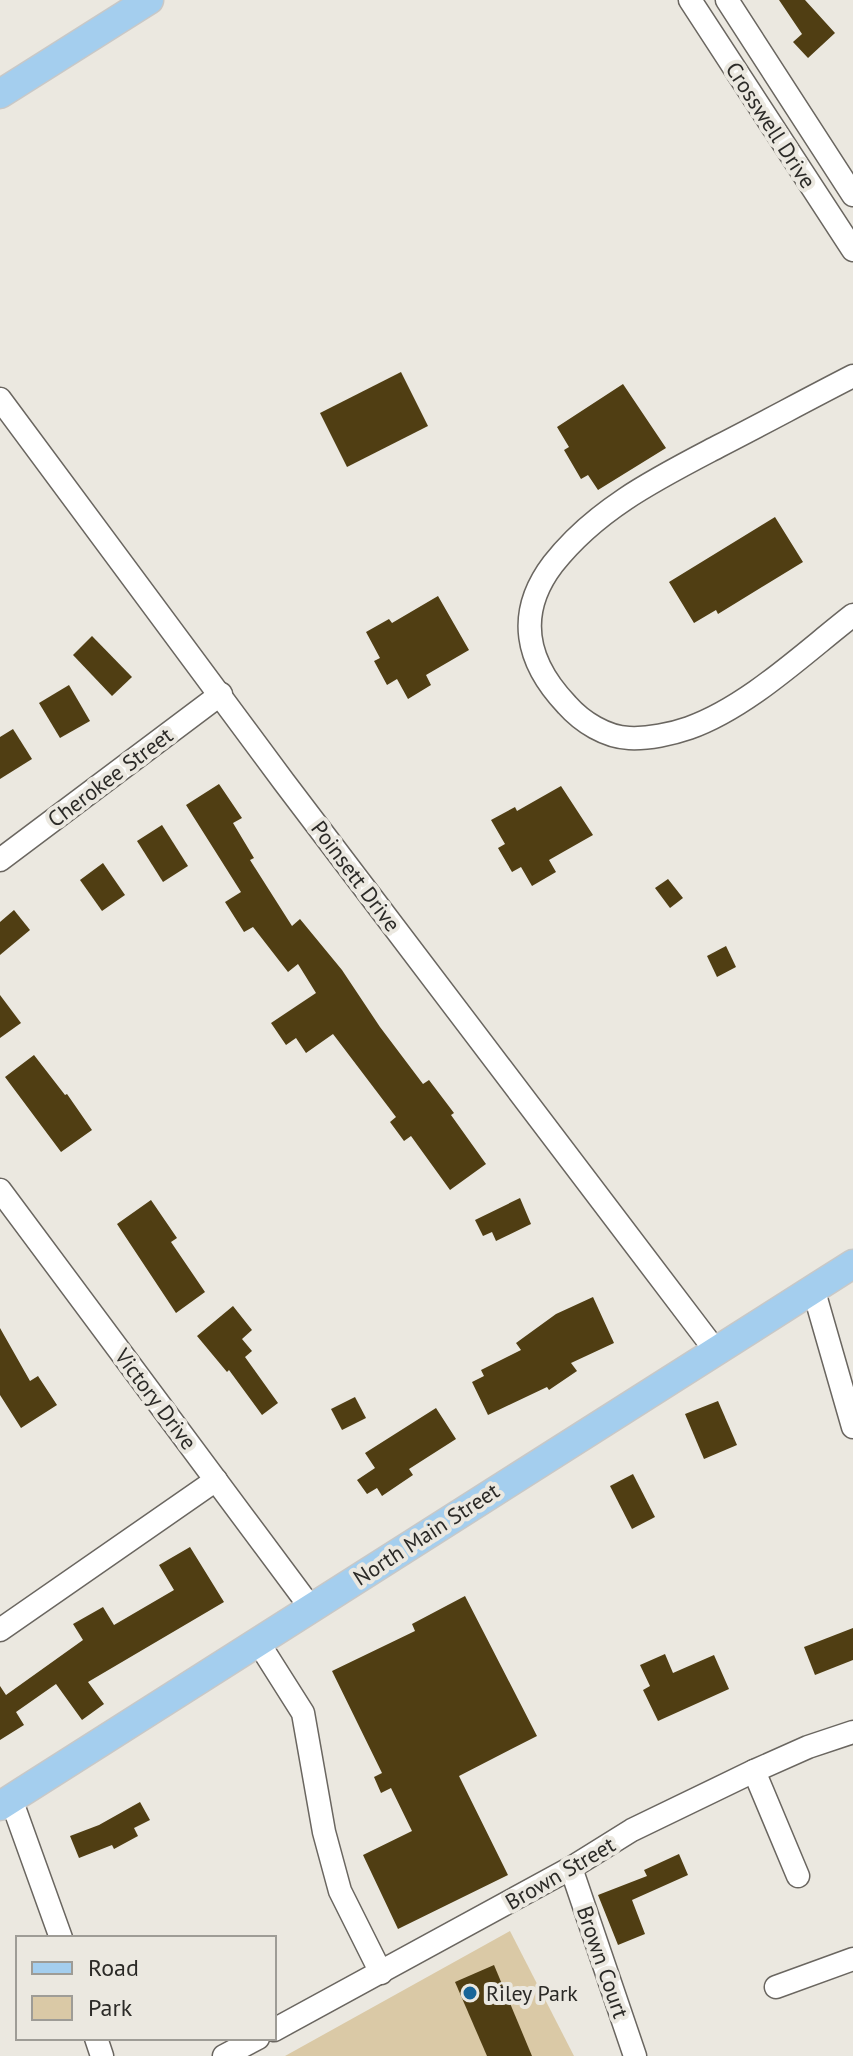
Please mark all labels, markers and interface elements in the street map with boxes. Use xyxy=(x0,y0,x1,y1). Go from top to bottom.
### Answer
street label: Crosswell Drive xyxy=(720,57,822,193)
street label: Cherokee Street xyxy=(42,721,179,833)
street label: Poinsett Drive xyxy=(305,815,407,937)
street label: Victory Drive xyxy=(108,1342,203,1455)
street label: North Main Street xyxy=(348,1476,505,1592)
street label: Brown Street xyxy=(500,1830,620,1916)
street label: Brown Court xyxy=(571,1902,635,2022)
legend xyxy=(16,1936,276,2040)
text: Road xyxy=(88,1952,139,1983)
place label: Riley Park xyxy=(486,1979,578,2007)
marker: Riley Park xyxy=(461,1984,479,2002)
text: Park xyxy=(88,1992,133,2023)

